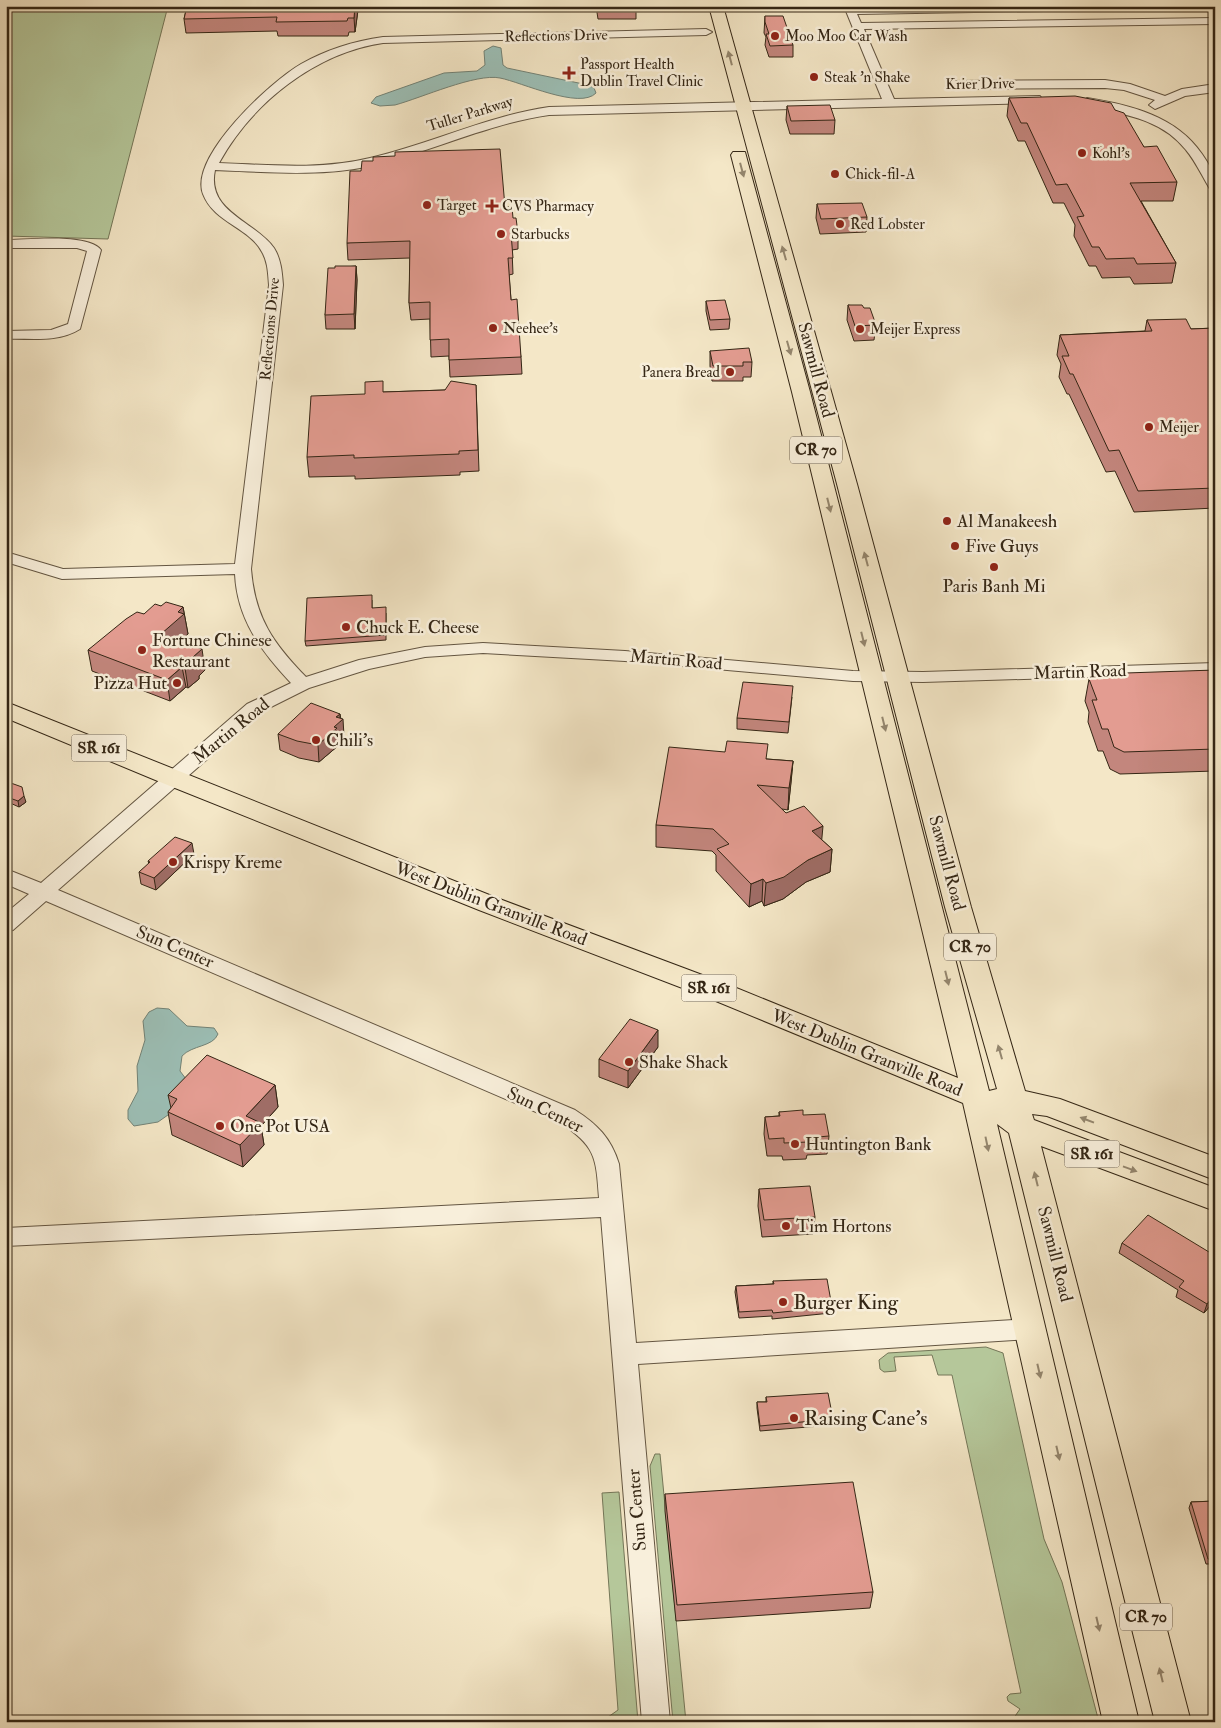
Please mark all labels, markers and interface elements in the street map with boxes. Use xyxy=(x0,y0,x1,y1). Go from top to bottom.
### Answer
street label: Reflections Drive xyxy=(504,26,608,46)
place label: Moo Moo Car Wash xyxy=(785,27,908,46)
marker: Moo Moo Car Wash xyxy=(769,30,781,42)
one-way arrow xyxy=(725,50,733,65)
place label: Passport Health Dublin Travel Clinic xyxy=(580,55,703,91)
marker: Passport Health Dublin Travel Clinic xyxy=(562,66,576,80)
place label: Steak 'n Shake xyxy=(824,68,910,87)
marker: Steak 'n Shake xyxy=(808,71,820,83)
street label: Krier Drive xyxy=(945,74,1015,94)
street label: Tuller Parkway xyxy=(425,92,516,136)
place label: Kohl's xyxy=(1092,144,1130,163)
marker: Kohl's xyxy=(1076,147,1088,159)
one-way arrow xyxy=(739,162,747,177)
place label: Chick-fil-A xyxy=(845,165,916,184)
marker: Chick-fil-A xyxy=(829,168,841,180)
place label: Target xyxy=(437,196,477,215)
place label: CVS Pharmacy xyxy=(502,197,594,216)
marker: Target xyxy=(421,199,433,211)
marker: CVS Pharmacy xyxy=(486,200,498,212)
place label: Red Lobster xyxy=(850,215,925,234)
marker: Red Lobster xyxy=(834,218,846,230)
place label: Starbucks xyxy=(511,225,569,244)
marker: Starbucks xyxy=(495,228,507,240)
one-way arrow xyxy=(779,246,787,261)
street label: Reflections Drive xyxy=(256,277,284,381)
place label: Neehee's xyxy=(503,319,558,338)
street label: Sawmill Road xyxy=(792,320,840,420)
place label: Meijer Express xyxy=(870,320,960,340)
marker: Neehee's xyxy=(487,322,499,334)
marker: Meijer Express xyxy=(854,323,866,335)
one-way arrow xyxy=(785,340,793,355)
place label: Panera Bread xyxy=(641,363,721,382)
marker: Panera Bread xyxy=(724,366,736,378)
place label: Meijer xyxy=(1159,418,1199,437)
marker: Meijer xyxy=(1143,421,1155,433)
road number: CR 70 xyxy=(790,436,842,464)
one-way arrow xyxy=(826,498,834,513)
place label: Al Manakeesh xyxy=(956,510,1058,533)
marker: Al Manakeesh xyxy=(941,515,953,527)
place label: Five Guys xyxy=(965,535,1038,558)
marker: Five Guys xyxy=(949,540,961,552)
one-way arrow xyxy=(862,552,870,567)
marker: Paris Banh Mi xyxy=(988,561,1000,573)
place label: Paris Banh Mi xyxy=(943,575,1046,598)
place label: Chuck E. Cheese xyxy=(356,616,480,639)
marker: Chuck E. Cheese xyxy=(340,621,352,633)
place label: Fortune Chinese Restaurant xyxy=(152,629,272,673)
one-way arrow xyxy=(859,631,867,646)
marker: Fortune Chinese Restaurant xyxy=(136,644,148,656)
street label: Martin Road xyxy=(629,645,723,676)
street label: Martin Road xyxy=(1033,659,1127,685)
place label: Pizza Hut xyxy=(93,672,167,695)
marker: Pizza Hut xyxy=(171,677,183,689)
street label: Martin Road xyxy=(188,693,274,769)
one-way arrow xyxy=(880,716,888,731)
place label: Chili's xyxy=(326,729,373,752)
road number: SR 161 xyxy=(72,734,126,761)
marker: Chili's xyxy=(310,734,322,746)
street label: Sawmill Road xyxy=(923,813,971,913)
place label: Krispy Kreme xyxy=(183,851,283,874)
marker: Krispy Kreme xyxy=(167,856,179,868)
street label: West Dublin Granville Road xyxy=(391,856,591,951)
street label: Sun Center xyxy=(133,920,218,974)
road number: CR 70 xyxy=(944,934,996,960)
one-way arrow xyxy=(943,970,951,985)
road number: SR 161 xyxy=(682,974,736,1001)
street label: West Dublin Granville Road xyxy=(767,1004,966,1102)
one-way arrow xyxy=(996,1045,1004,1060)
place label: Shake Shack xyxy=(639,1051,729,1074)
marker: Shake Shack xyxy=(623,1056,635,1068)
street label: Sun Center xyxy=(503,1082,587,1138)
place label: One Pot USA xyxy=(230,1115,331,1138)
one-way arrow xyxy=(1079,1116,1094,1124)
marker: One Pot USA xyxy=(214,1120,226,1132)
place label: Huntington Bank xyxy=(805,1133,932,1156)
one-way arrow xyxy=(983,1137,991,1152)
marker: Huntington Bank xyxy=(789,1138,801,1150)
road number: SR 161 xyxy=(1064,1140,1120,1168)
one-way arrow xyxy=(1123,1165,1138,1173)
one-way arrow xyxy=(1032,1171,1040,1186)
street label: Sawmill Road xyxy=(1032,1204,1078,1304)
place label: Tim Hortons xyxy=(796,1215,891,1238)
marker: Tim Hortons xyxy=(780,1220,792,1232)
place label: Burger King xyxy=(793,1289,899,1316)
marker: Burger King xyxy=(777,1296,789,1308)
one-way arrow xyxy=(1035,1363,1043,1378)
place label: Raising Cane's xyxy=(804,1405,927,1432)
marker: Raising Cane's xyxy=(788,1412,800,1424)
one-way arrow xyxy=(1054,1445,1062,1460)
street label: Sun Center xyxy=(622,1468,652,1552)
road number: CR 70 xyxy=(1120,1604,1172,1630)
one-way arrow xyxy=(1094,1617,1102,1632)
one-way arrow xyxy=(1156,1667,1164,1682)

